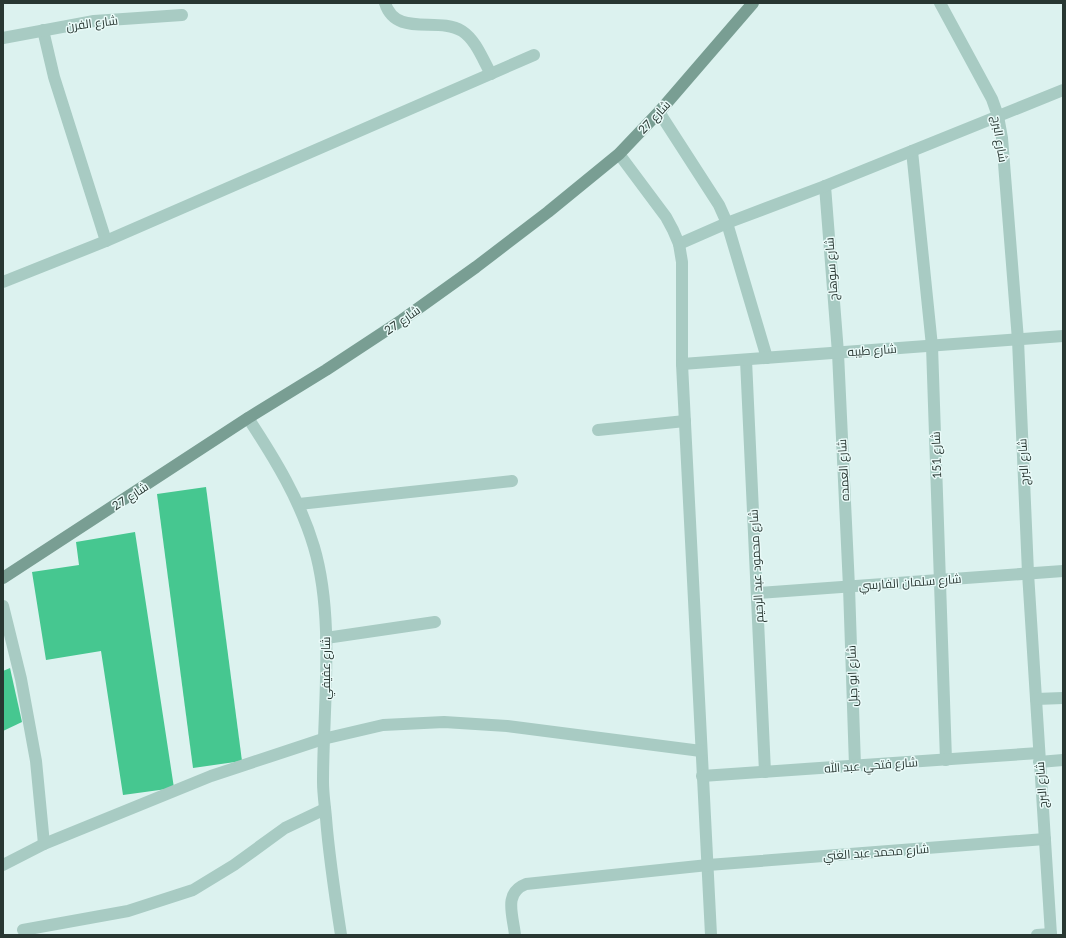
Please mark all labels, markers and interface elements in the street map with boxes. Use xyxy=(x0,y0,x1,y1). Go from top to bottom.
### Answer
street label: شارع الفرن xyxy=(65,12,119,35)
street label: شارع 27 xyxy=(635,97,674,138)
street label: شارع البرج xyxy=(988,115,1011,164)
street label: شارع سوهاج xyxy=(821,237,842,301)
street label: شارع 27 xyxy=(381,302,423,339)
street label: شارع طيبه xyxy=(847,341,897,360)
street label: شارع 151 xyxy=(928,431,945,479)
street label: شارع البرج xyxy=(1014,438,1033,486)
street label: شارع العمده xyxy=(834,439,853,501)
street label: شارع 27 xyxy=(109,479,152,514)
street label: شارع محمود عبد الرحيم xyxy=(746,509,767,623)
street label: شارع سلمان الفارسي xyxy=(858,571,962,596)
street label: شارع عفيفي xyxy=(318,636,336,699)
street label: شارع ابو جبل xyxy=(843,645,862,707)
street label: شارع فتحي عبد الله xyxy=(824,754,919,779)
street label: شارع البرج xyxy=(1032,761,1051,809)
street label: شارع محمد عبد الغني xyxy=(822,841,930,866)

